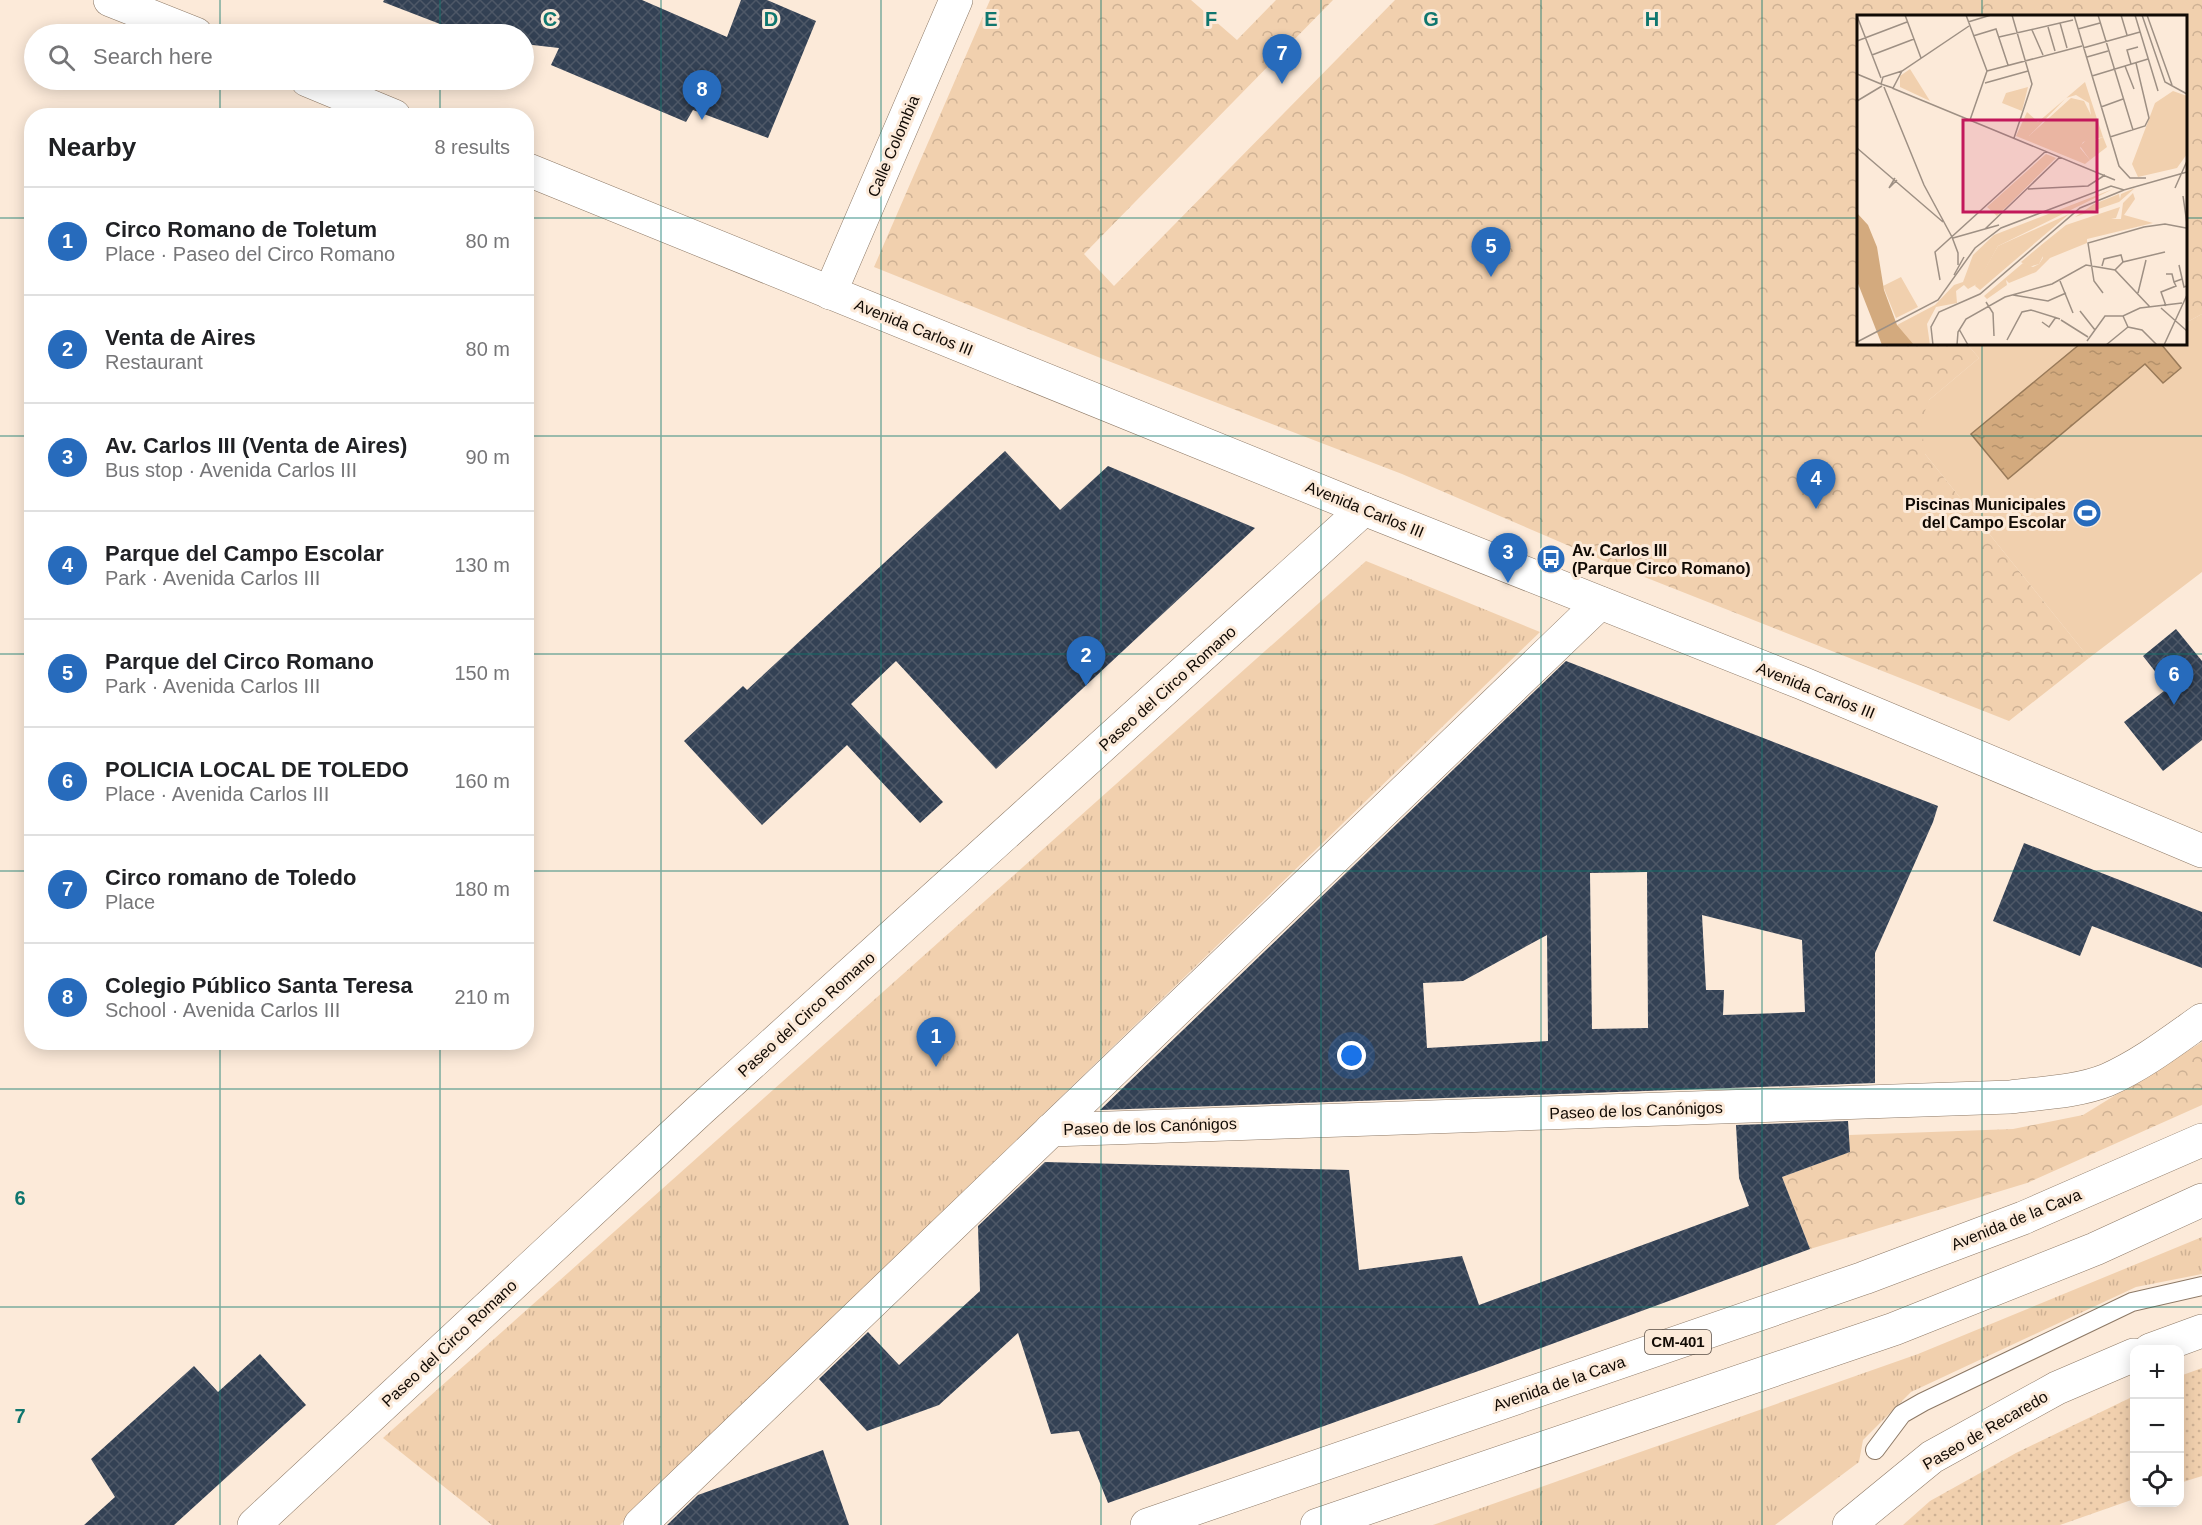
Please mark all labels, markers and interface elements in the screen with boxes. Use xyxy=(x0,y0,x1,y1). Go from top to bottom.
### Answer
text: C xyxy=(543,8,557,30)
text: D xyxy=(764,8,778,30)
text: E xyxy=(984,8,998,30)
text: F xyxy=(1205,8,1217,30)
text: G xyxy=(1423,8,1439,30)
text: H xyxy=(1645,8,1659,30)
inset map xyxy=(1857,15,2187,345)
search box xyxy=(24,24,534,90)
pin: 7 xyxy=(1262,34,1302,84)
icon: search xyxy=(45,41,78,74)
text: Search here xyxy=(93,44,213,69)
pin: 8 xyxy=(682,70,722,120)
street label: Calle Colombia xyxy=(864,93,923,199)
text: Nearby xyxy=(48,132,136,162)
text: 8 results xyxy=(434,136,510,158)
text: Circo Romano de Toletum xyxy=(105,217,377,242)
pin: 5 xyxy=(1472,228,1510,277)
text: 1 xyxy=(62,230,73,252)
text: 80 m xyxy=(466,230,510,252)
text: Place · Paseo del Circo Romano xyxy=(105,243,395,265)
street label: Avenida Carlos III xyxy=(852,296,975,359)
text: Venta de Aires xyxy=(105,325,256,350)
text: 2 xyxy=(62,338,73,360)
text: 80 m xyxy=(466,338,510,360)
text: Restaurant xyxy=(105,351,203,373)
text: Av. Carlos III (Venta de Aires) xyxy=(105,433,407,458)
text: 3 xyxy=(62,446,73,468)
text: 90 m xyxy=(466,446,510,468)
text: Bus stop · Avenida Carlos III xyxy=(105,459,357,481)
pin: 4 xyxy=(1796,460,1836,509)
street label: Avenida Carlos III xyxy=(1303,478,1426,541)
place label: Piscinas Municipales del Campo Escolar xyxy=(1905,496,2066,531)
sports icon: Piscinas Municipales del Campo Escolar xyxy=(2071,497,2103,529)
pin: 3 xyxy=(1488,534,1528,583)
text: Parque del Campo Escolar xyxy=(105,541,384,566)
place label: Av. Carlos III (Parque Circo Romano) xyxy=(1572,542,1751,577)
bus stop icon: Av. Carlos III (Parque Circo Romano) xyxy=(1535,543,1567,575)
text: 4 xyxy=(62,554,73,576)
text: 130 m xyxy=(454,554,510,576)
text: Park · Avenida Carlos III xyxy=(105,567,320,589)
street label: Paseo del Circo Romano xyxy=(1096,622,1239,754)
pin: 2 xyxy=(1066,636,1106,686)
text: Parque del Circo Romano xyxy=(105,649,374,674)
pin: 6 xyxy=(2154,656,2194,705)
street label: Avenida Carlos III xyxy=(1754,659,1877,722)
text: 5 xyxy=(62,662,73,684)
text: 150 m xyxy=(454,662,510,684)
text: Park · Avenida Carlos III xyxy=(105,675,320,697)
text: POLICIA LOCAL DE TOLEDO xyxy=(105,757,409,782)
text: 6 xyxy=(62,770,73,792)
text: 160 m xyxy=(454,770,510,792)
text: Place · Avenida Carlos III xyxy=(105,783,329,805)
text: Circo romano de Toledo xyxy=(105,865,356,890)
text: 7 xyxy=(62,878,73,900)
text: 180 m xyxy=(454,878,510,900)
text: Place xyxy=(105,891,155,913)
street label: Paseo del Circo Romano xyxy=(735,948,878,1080)
text: Colegio Público Santa Teresa xyxy=(105,973,413,998)
text: 8 xyxy=(62,986,73,1008)
text: 210 m xyxy=(454,986,510,1008)
text: School · Avenida Carlos III xyxy=(105,999,340,1021)
pin: 1 xyxy=(916,1018,956,1067)
your location xyxy=(1337,1041,1366,1070)
street label: Paseo de los Canónigos xyxy=(1549,1099,1723,1122)
street label: Paseo de los Canónigos xyxy=(1063,1115,1237,1138)
street label: Avenida de la Cava xyxy=(1949,1186,2084,1253)
text: 6 xyxy=(14,1187,26,1209)
street label: Paseo del Circo Romano xyxy=(378,1276,520,1410)
road number: CM-401 xyxy=(1645,1330,1711,1354)
map controls xyxy=(2130,1345,2184,1507)
button: + xyxy=(2130,1345,2184,1399)
street label: Avenida de la Cava xyxy=(1491,1353,1627,1414)
street label: Paseo de Recaredo xyxy=(1920,1388,2051,1473)
button: − xyxy=(2130,1399,2184,1453)
text: 7 xyxy=(14,1405,26,1427)
button: locate xyxy=(2130,1453,2184,1507)

